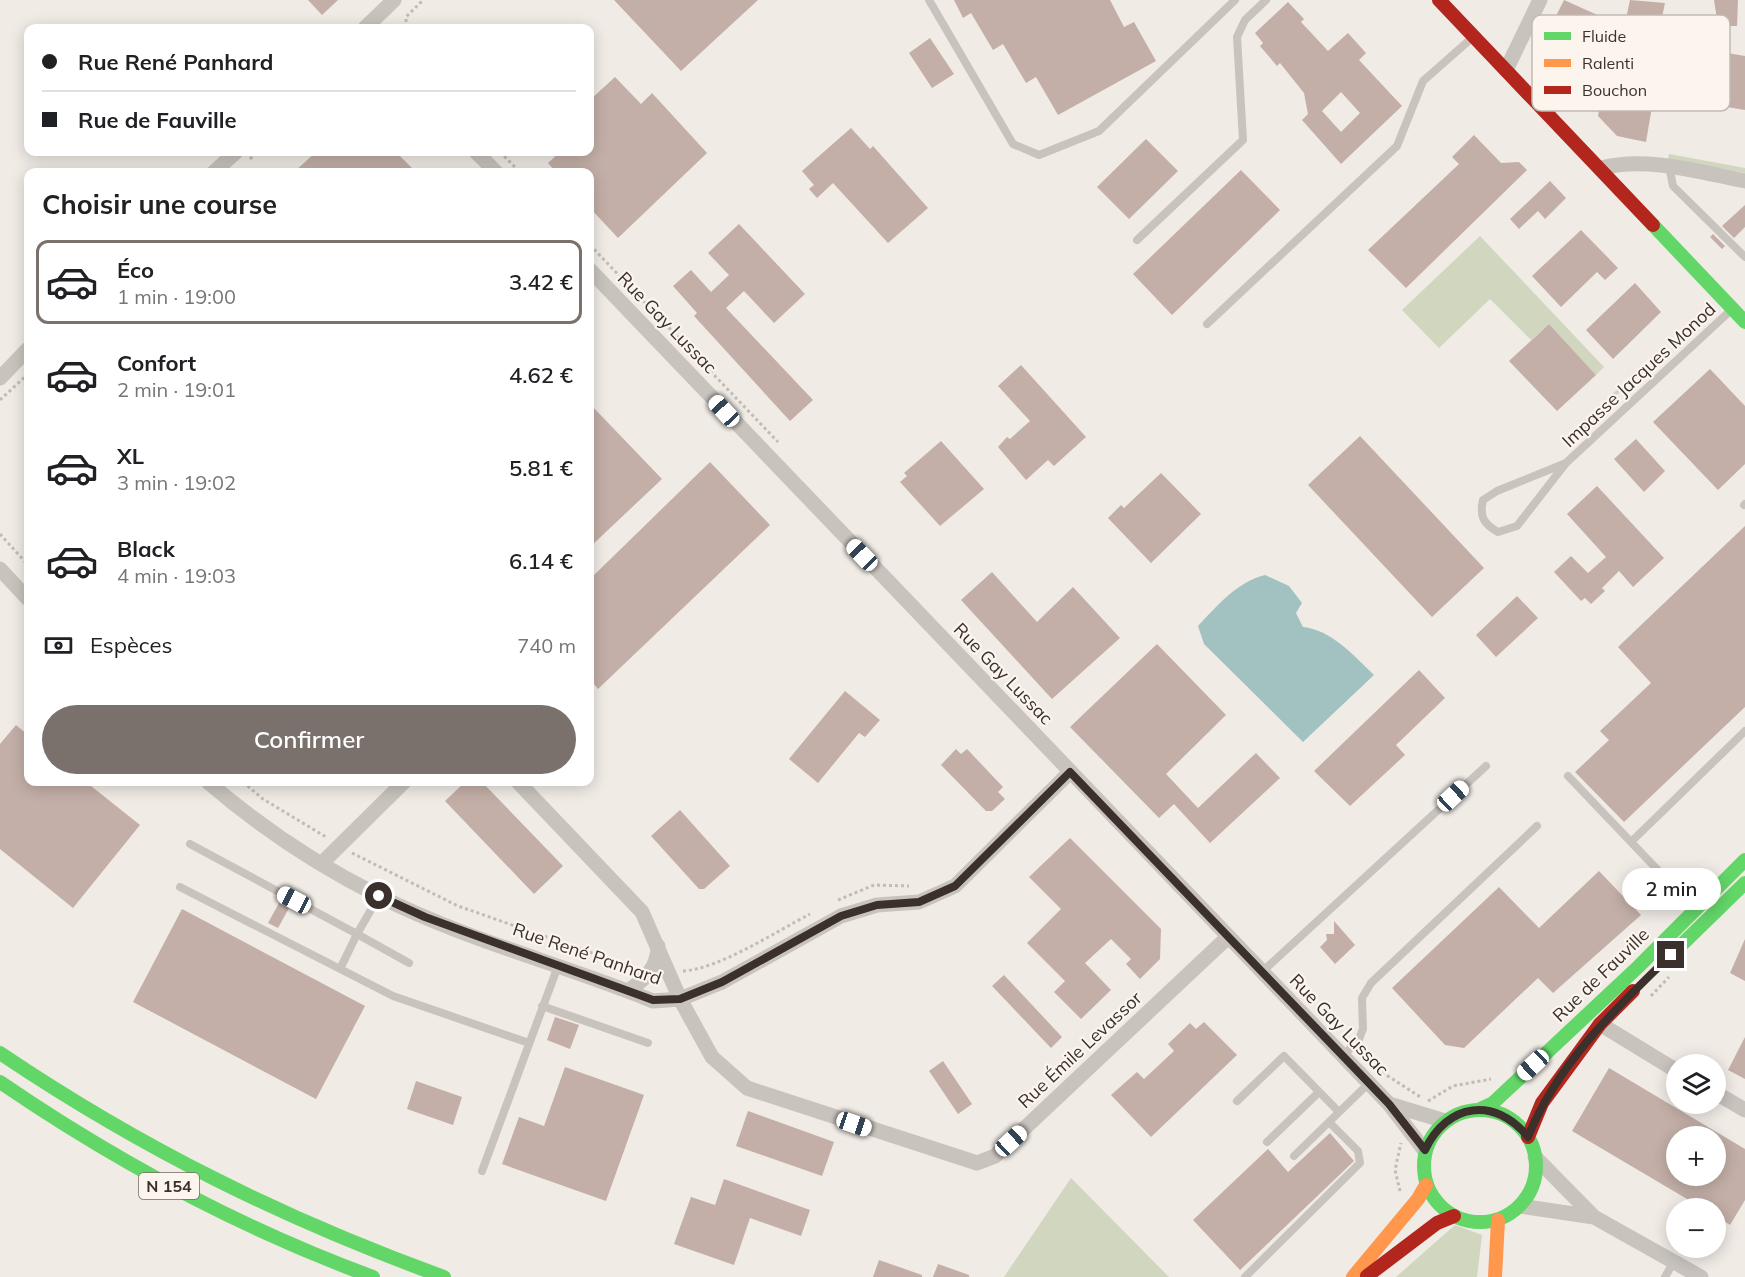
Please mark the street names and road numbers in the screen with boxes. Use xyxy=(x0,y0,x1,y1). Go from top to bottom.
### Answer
street label: Rue Gay Lussac xyxy=(613,267,722,379)
street label: Impasse Jacques Monod xyxy=(1557,297,1720,452)
street label: Rue Gay Lussac xyxy=(949,618,1058,730)
street label: Rue René Panhard xyxy=(510,917,664,990)
street label: Rue de Fauville xyxy=(1547,923,1654,1027)
street label: Rue Gay Lussac xyxy=(1285,969,1394,1081)
street label: Rue Émile Levassor xyxy=(1013,986,1147,1113)
road number: N 154 xyxy=(139,1173,199,1199)

